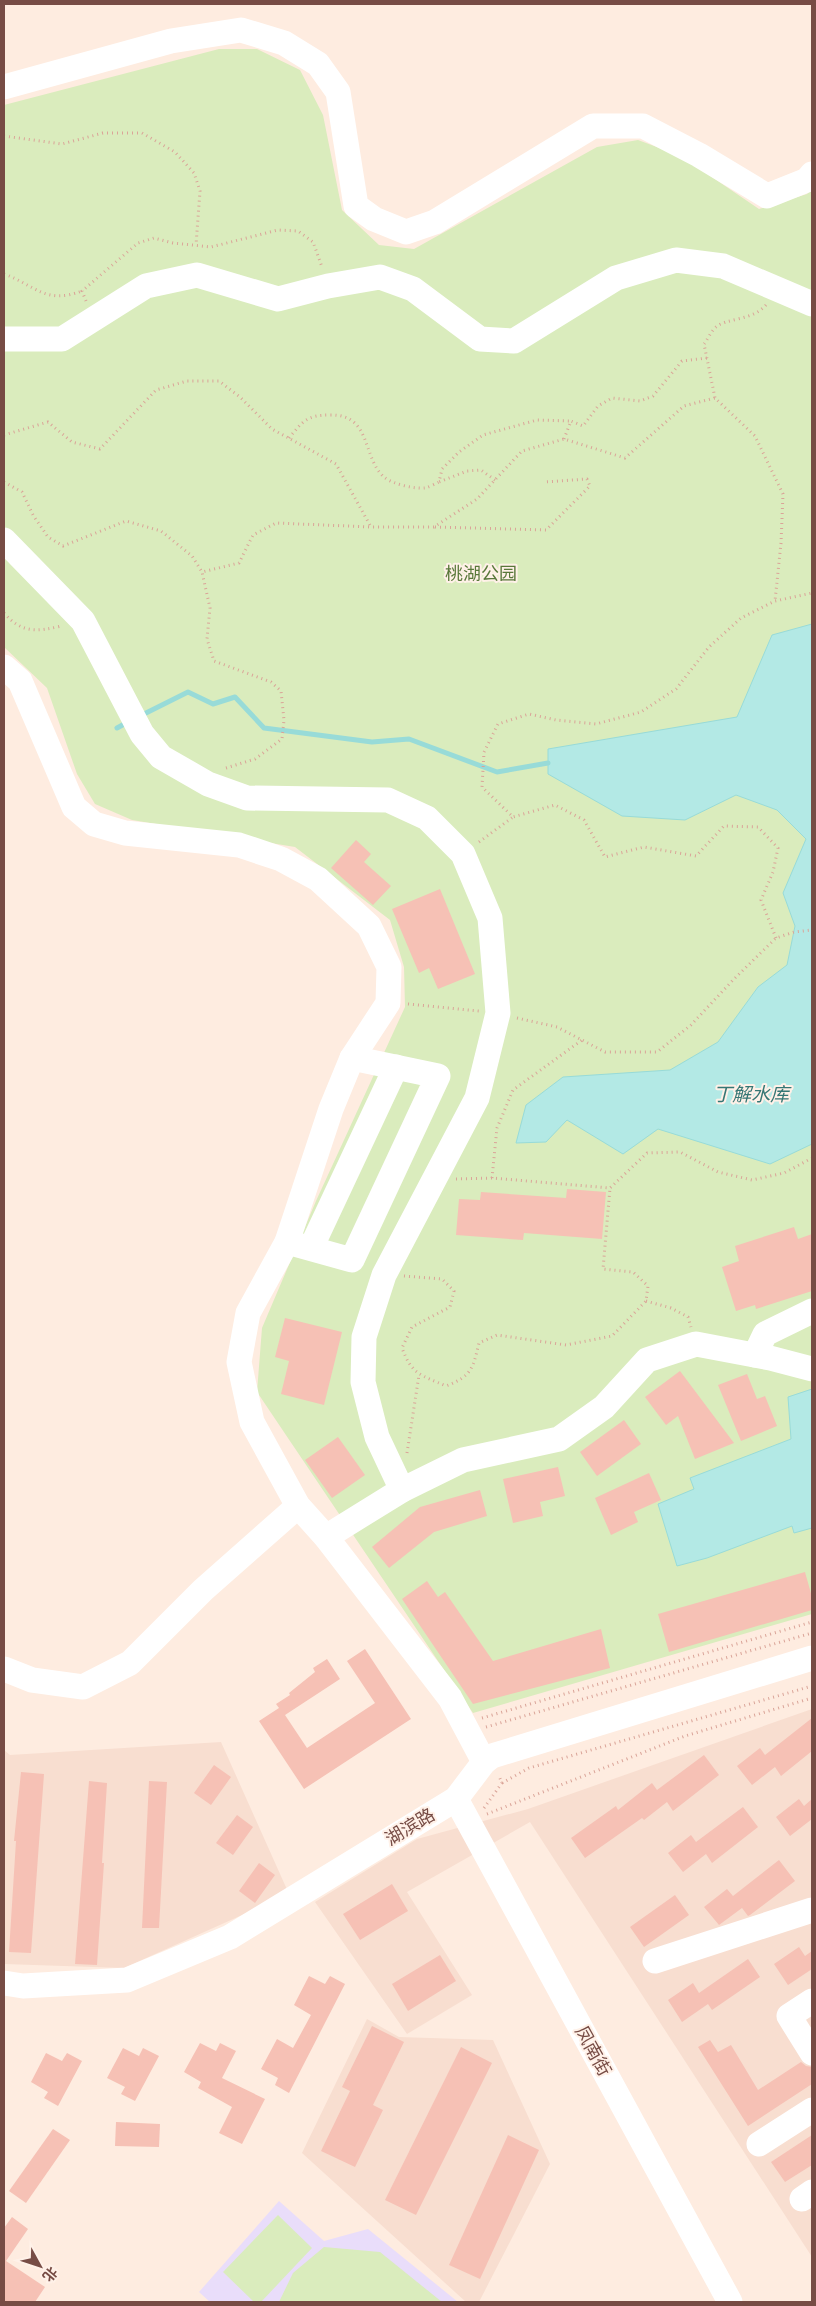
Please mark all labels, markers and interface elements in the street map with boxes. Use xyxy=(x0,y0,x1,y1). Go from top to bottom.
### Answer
park label: 桃湖公园 xyxy=(445,563,517,584)
water label: 丁解水库 xyxy=(713,1083,792,1105)
street label: 湖滨路 xyxy=(381,1804,438,1849)
street label: 凤南街 xyxy=(571,2022,616,2079)
north arrow xyxy=(15,2241,65,2291)
text: 北 xyxy=(39,2264,61,2285)

